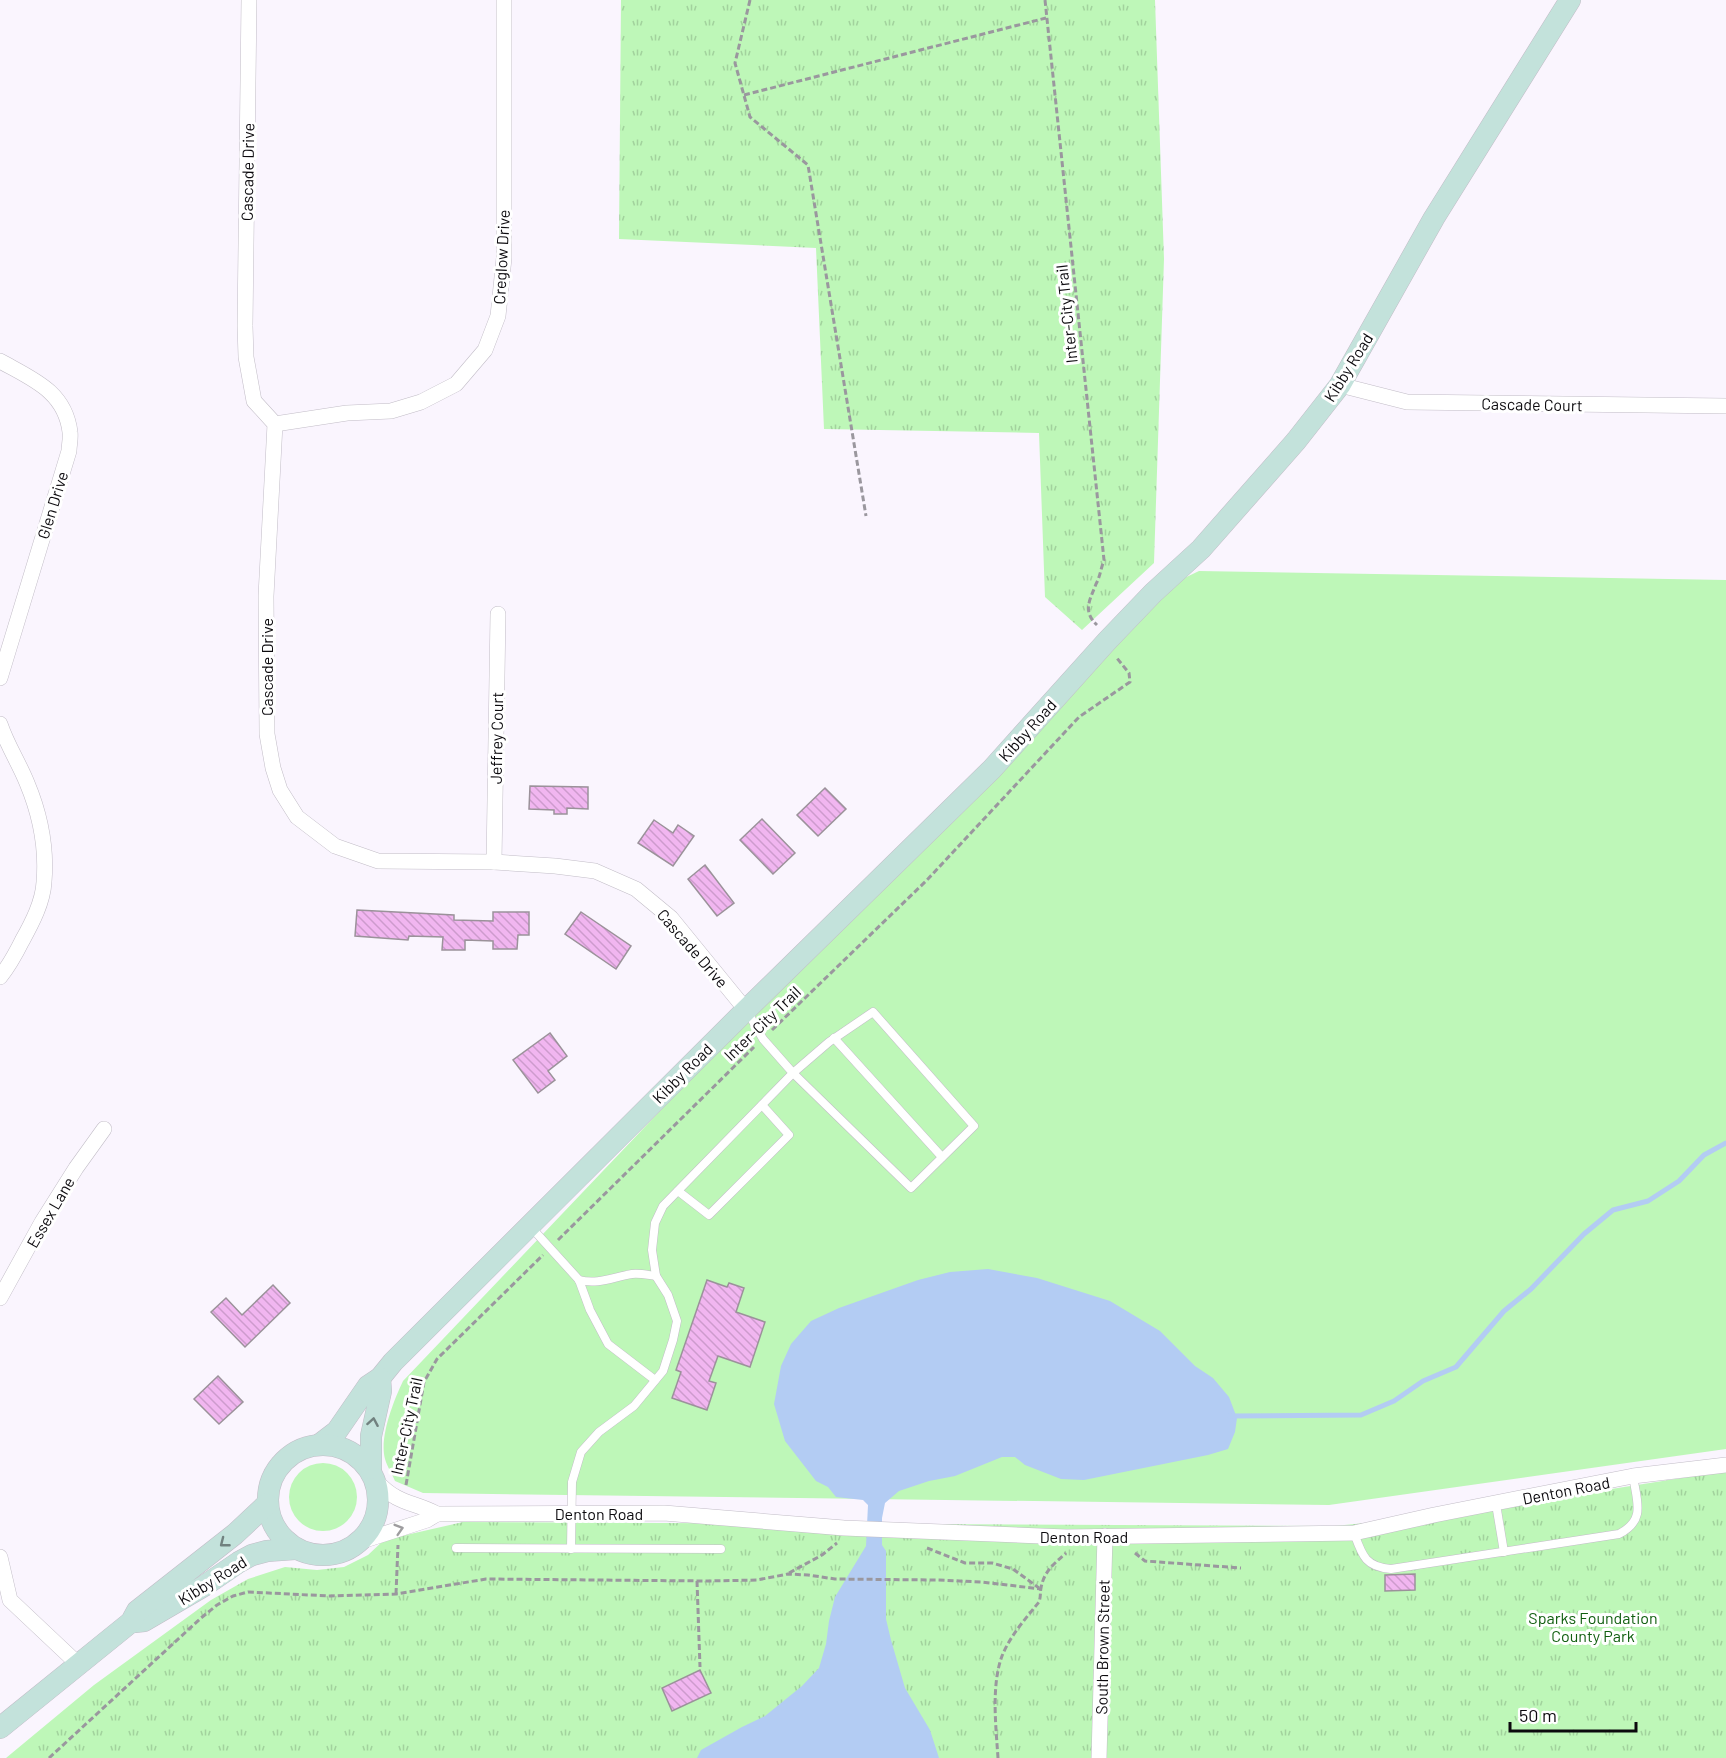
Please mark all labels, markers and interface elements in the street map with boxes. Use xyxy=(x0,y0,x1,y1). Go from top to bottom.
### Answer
street label: Cascade Drive xyxy=(237,123,257,221)
street label: Creglow Drive xyxy=(489,209,513,305)
street label: Inter-City Trail xyxy=(1051,264,1081,364)
street label: Kibby Road xyxy=(1320,329,1376,405)
street label: Cascade Court xyxy=(1481,394,1583,414)
street label: Glen Drive xyxy=(33,469,71,541)
street label: Cascade Drive xyxy=(257,618,276,716)
street label: Jeffrey Court xyxy=(486,692,506,784)
street label: Kibby Road xyxy=(994,695,1060,765)
street label: Cascade Drive xyxy=(654,905,732,991)
street label: Inter-City Trail xyxy=(720,982,804,1064)
street label: Kibby Road xyxy=(648,1039,716,1107)
street label: Essex Lane xyxy=(22,1173,78,1251)
street label: Inter-City Trail xyxy=(386,1376,426,1476)
one-way arrow xyxy=(367,1418,379,1427)
street label: Denton Road xyxy=(1521,1472,1611,1508)
street label: Denton Road xyxy=(555,1504,643,1523)
one-way arrow xyxy=(393,1524,404,1536)
street label: Denton Road xyxy=(1040,1527,1128,1546)
one-way arrow xyxy=(219,1536,230,1547)
street label: Kibby Road xyxy=(174,1552,250,1608)
street label: South Brown Street xyxy=(1091,1579,1113,1715)
park label: Sparks Foundation County Park xyxy=(1528,1608,1658,1645)
scale bar xyxy=(1510,1695,1636,1733)
text: 50 m xyxy=(1519,1704,1557,1726)

